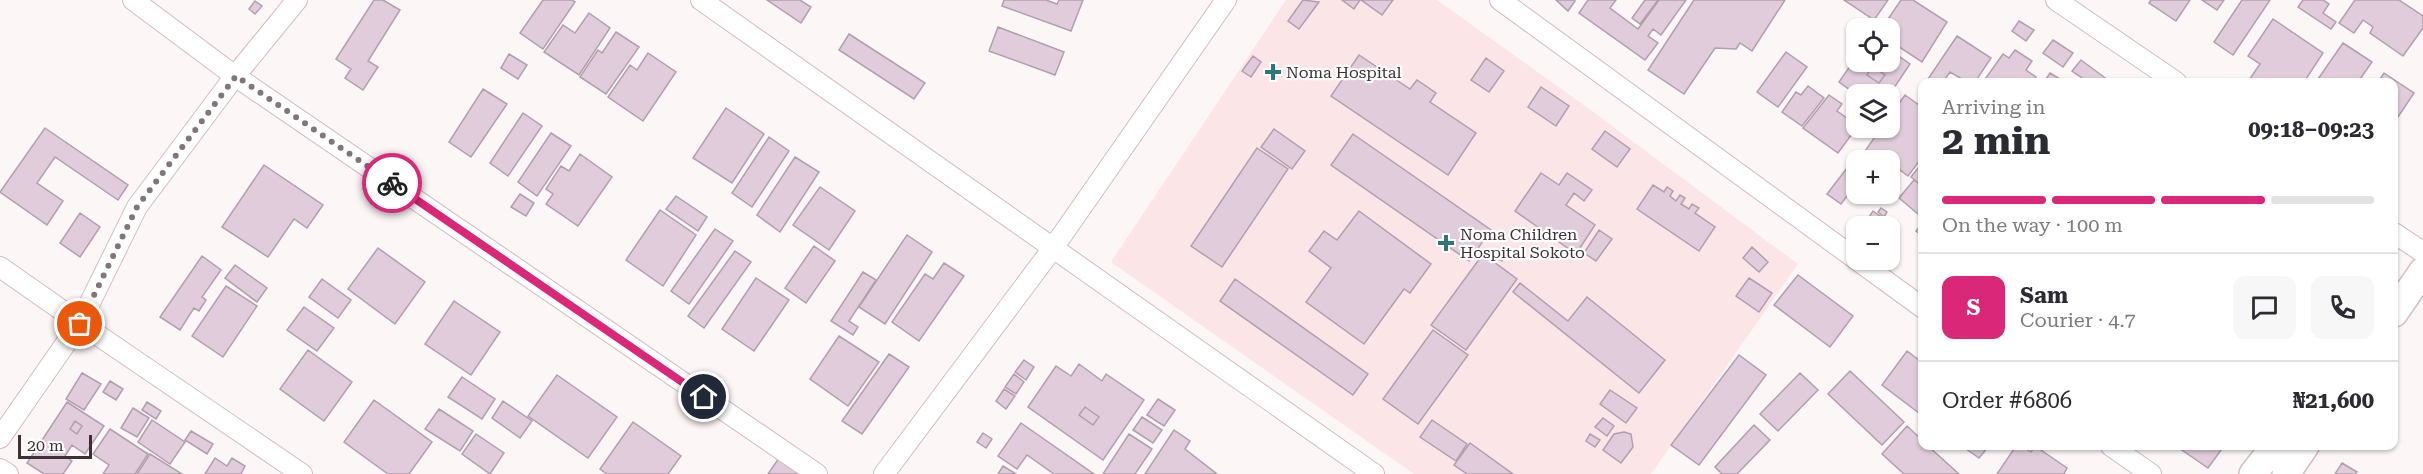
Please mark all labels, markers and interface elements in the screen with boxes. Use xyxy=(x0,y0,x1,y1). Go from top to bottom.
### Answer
map controls xyxy=(1846,18,1900,270)
button: locate xyxy=(1846,18,1900,72)
marker: Noma Hospital xyxy=(1264,63,1282,81)
place label: Noma Hospital xyxy=(1286,63,1401,82)
button: layers xyxy=(1846,84,1900,138)
text: Arriving in xyxy=(1942,95,2045,119)
text: 09:18–09:23 xyxy=(2248,117,2374,142)
text: 2 min xyxy=(1942,118,2050,164)
button: + xyxy=(1846,150,1900,204)
courier xyxy=(362,153,422,213)
icon: bike xyxy=(376,167,409,200)
text: On the way · 100 m xyxy=(1942,213,2123,237)
button: − xyxy=(1846,216,1900,270)
place label: Noma Children Hospital Sokoto xyxy=(1460,225,1585,262)
marker: Noma Children Hospital Sokoto xyxy=(1437,234,1455,252)
button: chat xyxy=(2233,276,2296,339)
button: phone xyxy=(2311,276,2374,339)
text: Sam xyxy=(2020,283,2068,308)
text: S xyxy=(1967,295,1980,320)
pin xyxy=(54,298,105,349)
icon: bag xyxy=(63,307,96,340)
text: Courier · 4.7 xyxy=(2020,308,2136,332)
pin xyxy=(678,371,729,422)
icon: home xyxy=(687,380,720,413)
text: Order #6806 xyxy=(1942,388,2072,413)
text: ₦21,600 xyxy=(2293,388,2374,413)
scale bar xyxy=(18,432,92,460)
text: 20 m xyxy=(27,436,64,455)

